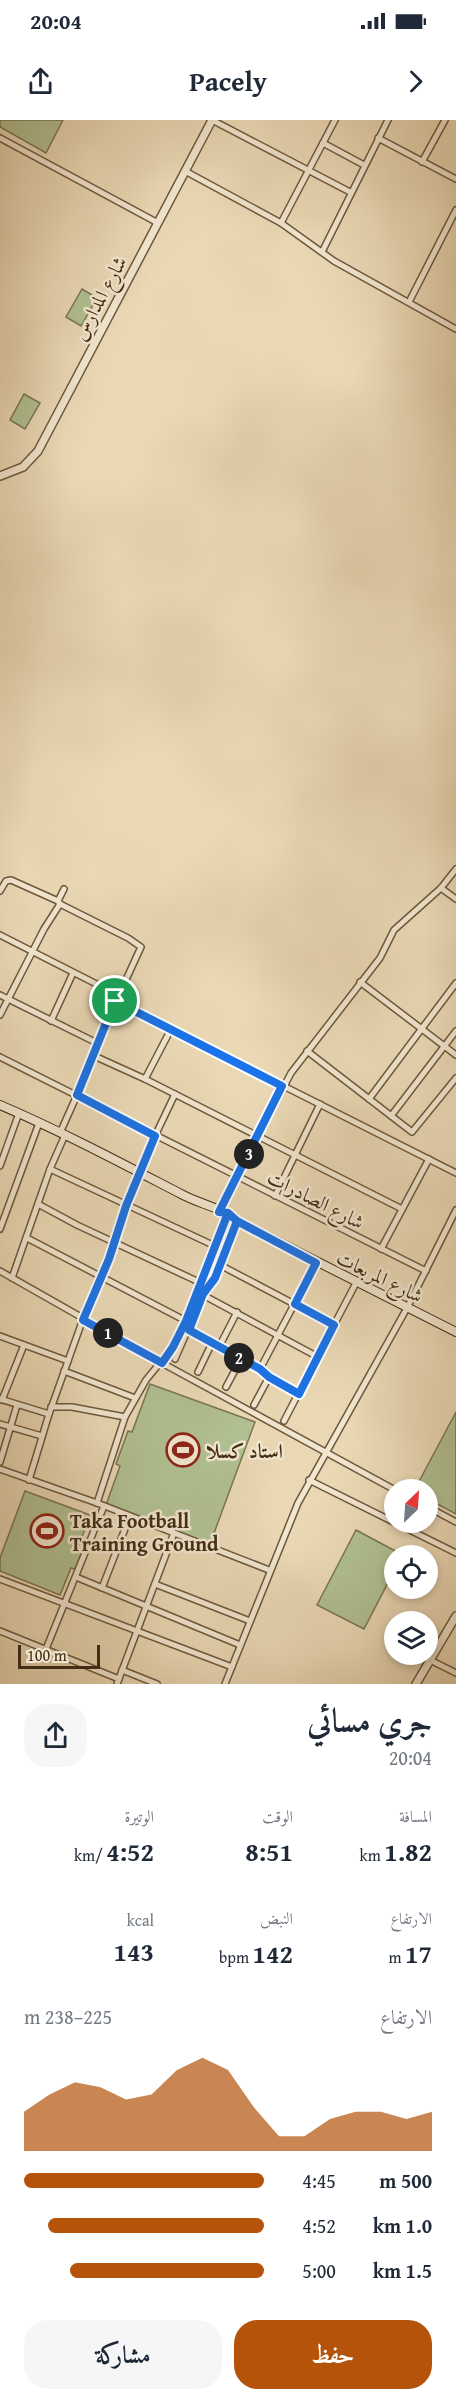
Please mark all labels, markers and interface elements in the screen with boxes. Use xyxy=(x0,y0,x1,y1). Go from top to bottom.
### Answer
text: 20:04 xyxy=(30,5,82,37)
text: Pacely xyxy=(189,61,267,101)
icon: share xyxy=(24,65,57,98)
icon: forward xyxy=(399,65,432,98)
street label: شارع المدارس xyxy=(65,251,137,347)
pin xyxy=(89,975,140,1026)
icon: arrive xyxy=(98,984,131,1017)
pin: 3 xyxy=(234,1139,264,1169)
text: 3 xyxy=(245,1142,253,1166)
street label: شارع الصادرات xyxy=(260,1162,370,1240)
street label: شارع المربعات xyxy=(330,1243,428,1313)
pin: 1 xyxy=(93,1318,123,1348)
text: 1 xyxy=(104,1321,112,1345)
pin: 2 xyxy=(224,1343,254,1373)
text: 2 xyxy=(235,1346,243,1370)
sports icon: استاد كسلا xyxy=(165,1432,201,1468)
place label: استاد كسلا xyxy=(206,1436,283,1465)
north arrow xyxy=(384,1479,438,1533)
map controls xyxy=(384,1479,438,1665)
place label: Taka Football Training Ground xyxy=(70,1506,219,1558)
sports icon: Taka Football Training Ground xyxy=(29,1513,65,1549)
button: locate xyxy=(384,1545,438,1599)
button: layers xyxy=(384,1611,438,1665)
scale bar xyxy=(18,1642,100,1670)
text: 100 m xyxy=(27,1643,67,1667)
text: جري مسائي xyxy=(307,1696,432,1744)
button: share xyxy=(24,1704,87,1767)
text: 20:04 xyxy=(389,1743,432,1772)
text: الوتيرة xyxy=(124,1804,154,1828)
text: الوقت xyxy=(262,1804,293,1828)
text: المسافة xyxy=(399,1804,432,1828)
text: 4:52 xyxy=(106,1832,154,1871)
text: 8:51 xyxy=(245,1832,293,1871)
text: 1.82 xyxy=(384,1832,432,1871)
text: /km xyxy=(74,1843,106,1867)
text: km xyxy=(360,1843,384,1867)
text: النبض xyxy=(260,1906,293,1930)
text: الارتفاع xyxy=(390,1906,432,1930)
text: kcal xyxy=(127,1908,154,1932)
text: 143 xyxy=(114,1932,154,1971)
text: 142 xyxy=(253,1934,293,1973)
text: 17 xyxy=(405,1934,432,1973)
text: bpm xyxy=(219,1945,253,1969)
text: m xyxy=(388,1945,405,1969)
text: 225–238 m xyxy=(24,2002,112,2031)
text: الارتفاع xyxy=(380,2002,432,2031)
text: 4:45 xyxy=(302,2166,336,2195)
text: 500 m xyxy=(379,2166,432,2195)
text: 4:52 xyxy=(302,2211,336,2240)
text: 1.0 km xyxy=(373,2211,432,2240)
text: 5:00 xyxy=(302,2256,336,2285)
text: 1.5 km xyxy=(373,2256,432,2285)
button: مشاركة xyxy=(24,2320,222,2389)
button: حفظ xyxy=(234,2320,432,2389)

